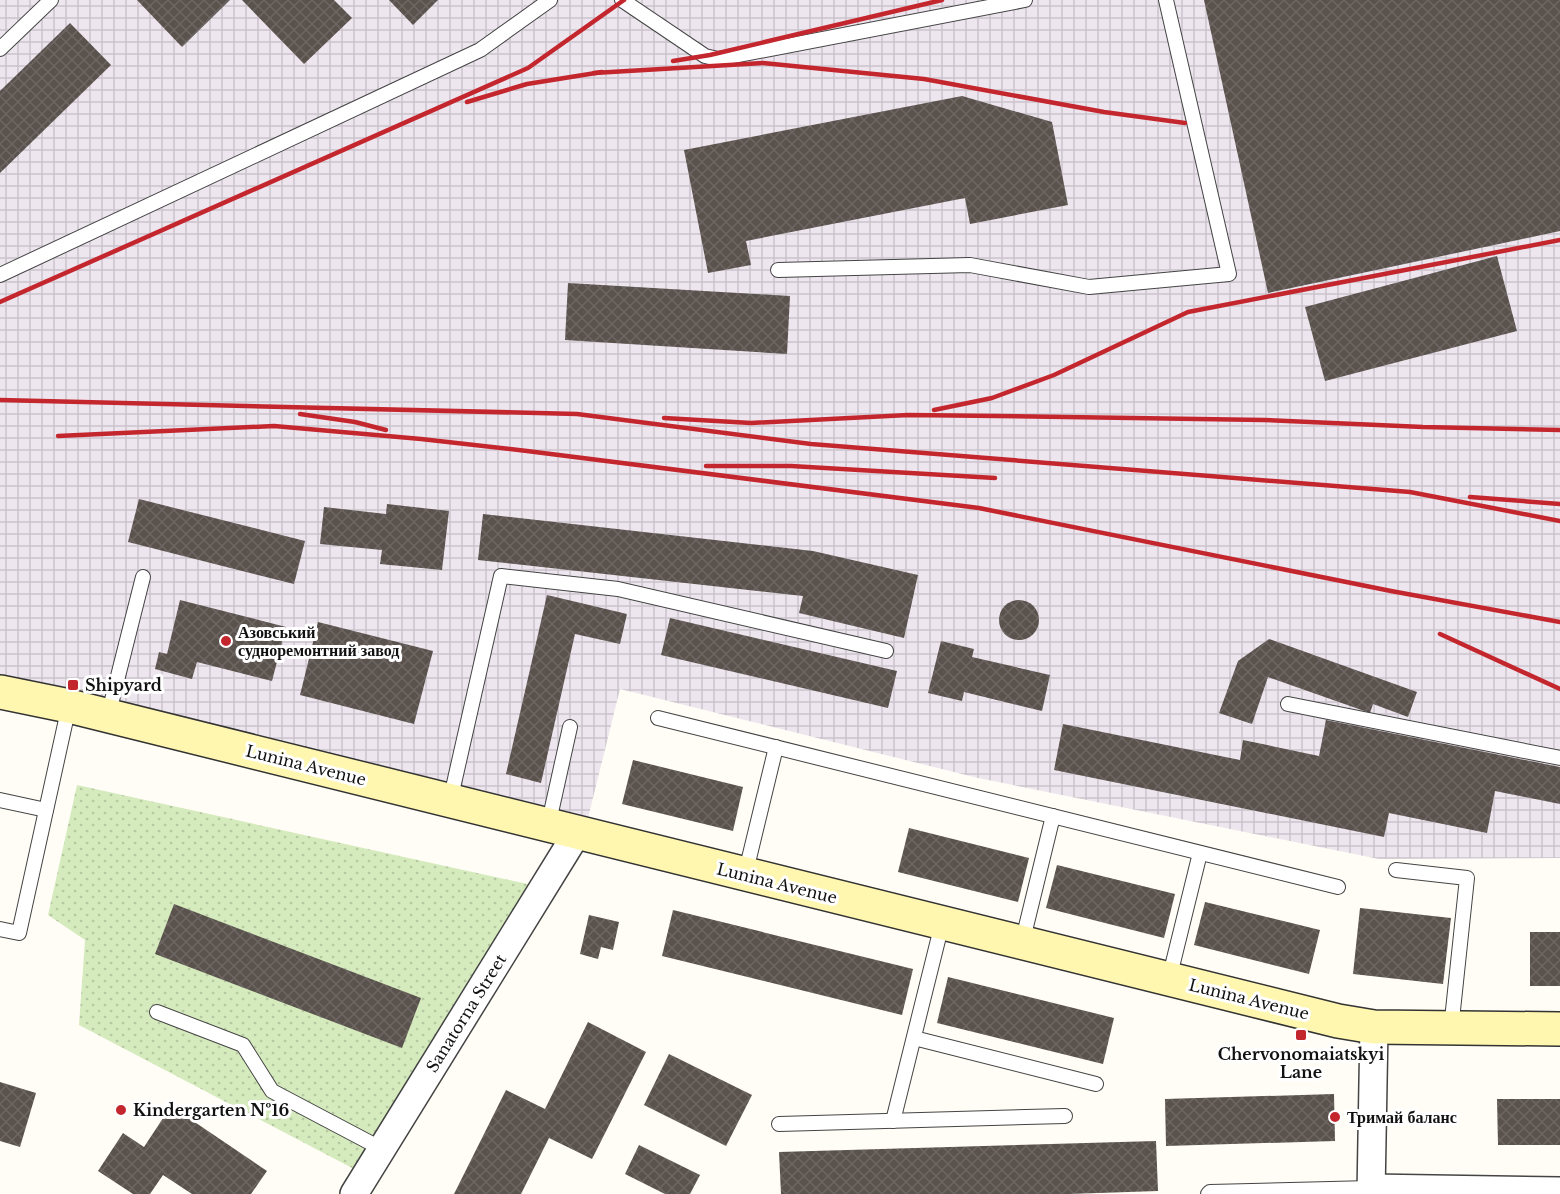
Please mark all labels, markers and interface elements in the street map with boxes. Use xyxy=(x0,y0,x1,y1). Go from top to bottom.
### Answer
place label: Азовський судноремонтний завод xyxy=(238,622,399,660)
marker: Азовський судноремонтний завод xyxy=(219,634,233,648)
place label: Shipyard xyxy=(85,675,162,695)
marker: Shipyard xyxy=(66,678,80,692)
street label: Lunina Avenue xyxy=(244,740,368,790)
street label: Lunina Avenue xyxy=(715,858,839,908)
street label: Sanatorna Street xyxy=(422,950,510,1076)
street label: Lunina Avenue xyxy=(1187,974,1311,1024)
marker: Chervonomaiatskyi Lane xyxy=(1294,1028,1308,1042)
place label: Chervonomaiatskyi Lane xyxy=(1218,1044,1384,1082)
place label: Kindergarten №16 xyxy=(133,1100,289,1120)
marker: Kindergarten №16 xyxy=(114,1103,128,1117)
place label: Тримай баланс xyxy=(1347,1107,1457,1127)
marker: Тримай баланс xyxy=(1328,1110,1342,1124)

